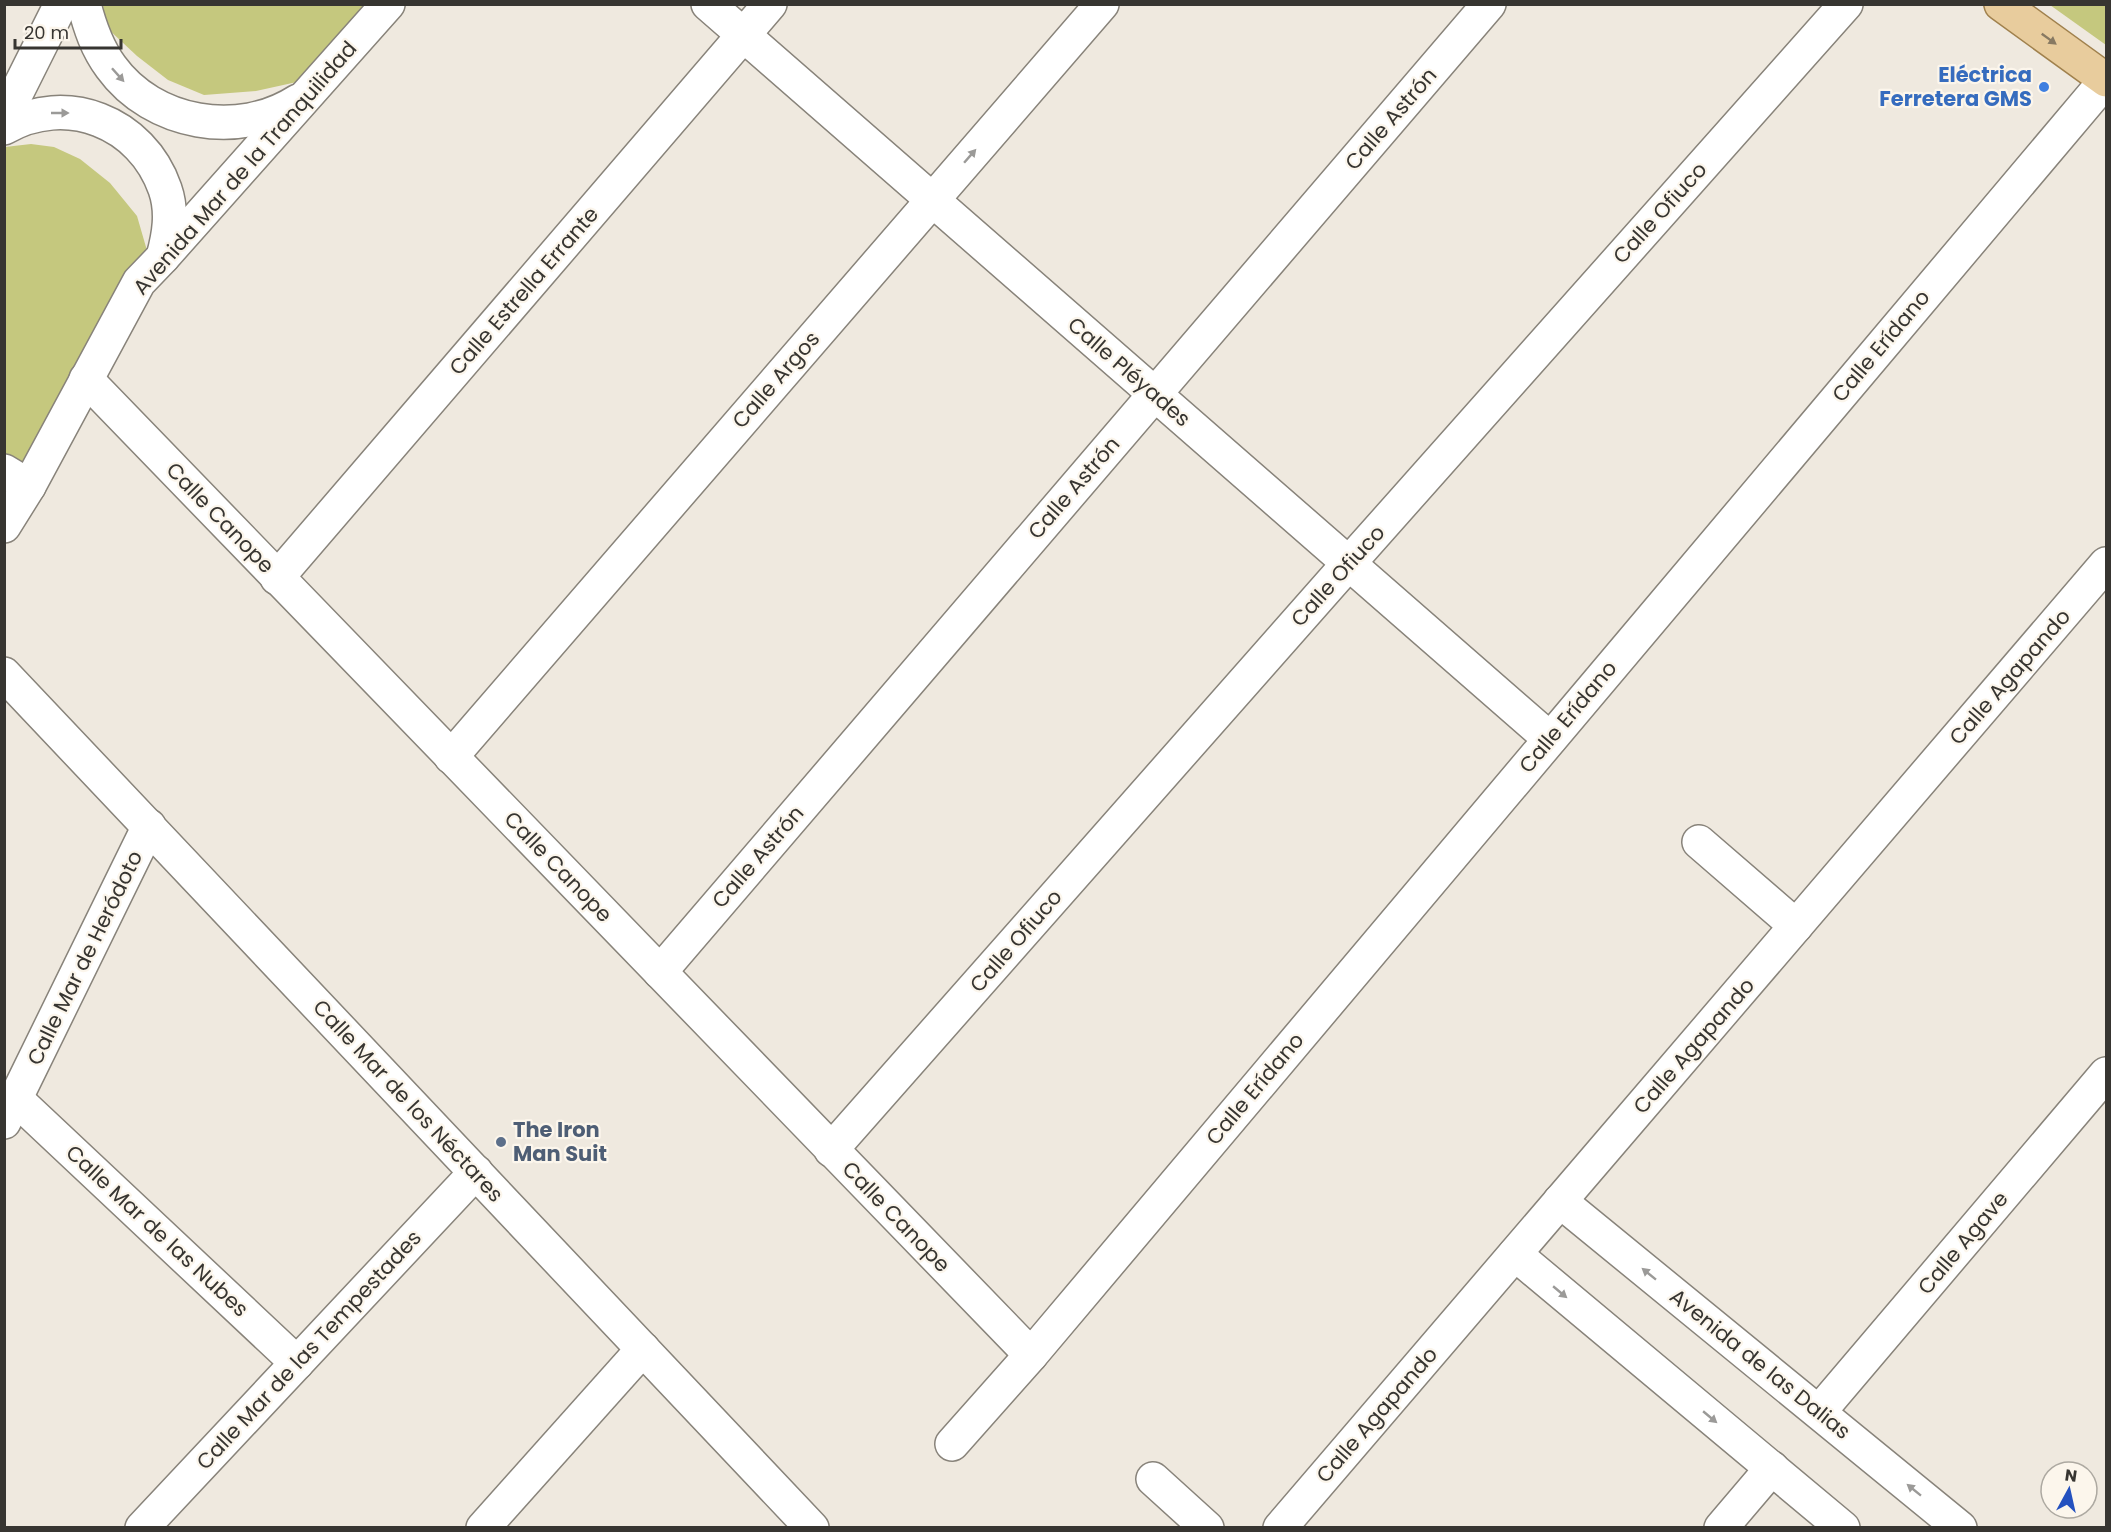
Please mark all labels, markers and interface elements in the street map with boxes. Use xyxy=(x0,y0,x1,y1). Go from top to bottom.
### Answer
scale bar xyxy=(15,12,122,50)
text: 20 m xyxy=(24,20,69,45)
one-way arrow xyxy=(2040,33,2056,45)
street label: Avenida Mar de la Tranquilidad xyxy=(126,35,363,301)
place label: Eléctrica Ferretera GMS xyxy=(1879,60,2032,113)
street label: Calle Astrón xyxy=(1338,61,1443,176)
one-way arrow xyxy=(111,67,124,82)
marker: Eléctrica Ferretera GMS xyxy=(2037,80,2051,94)
one-way arrow xyxy=(50,108,69,118)
one-way arrow xyxy=(964,148,977,164)
street label: Calle Ofiuco xyxy=(1606,156,1713,270)
street label: Calle Estrella Errante xyxy=(442,200,605,381)
street label: Calle Erídano xyxy=(1825,283,1936,408)
street label: Calle Pléyades xyxy=(1062,310,1197,433)
street label: Calle Argos xyxy=(725,325,826,434)
street label: Calle Astrón xyxy=(1021,430,1126,545)
street label: Calle Canope xyxy=(160,456,281,579)
street label: Calle Ofiuco xyxy=(1284,519,1391,633)
street label: Calle Agapando xyxy=(1942,602,2077,751)
street label: Calle Erídano xyxy=(1512,654,1623,779)
street label: Calle Astrón xyxy=(705,799,810,914)
street label: Calle Canope xyxy=(498,805,619,928)
street label: Calle Mar de Heródoto xyxy=(20,846,149,1070)
street label: Calle Ofiuco xyxy=(963,883,1068,998)
street label: Calle Agapando xyxy=(1626,971,1761,1120)
street label: Calle Mar de los Néctares xyxy=(307,993,510,1208)
street label: Calle Erídano xyxy=(1199,1026,1310,1151)
place label: The Iron Man Suit xyxy=(513,1115,607,1168)
marker: The Iron Man Suit xyxy=(494,1135,508,1149)
street label: Calle Mar de las Nubes xyxy=(60,1138,255,1323)
street label: Calle Canope xyxy=(836,1155,957,1278)
street label: Calle Agave xyxy=(1911,1185,2014,1301)
street label: Calle Mar de las Tempestades xyxy=(190,1223,428,1476)
one-way arrow xyxy=(1642,1268,1657,1281)
street label: Avenida de las Dalias xyxy=(1664,1282,1857,1446)
one-way arrow xyxy=(1552,1285,1568,1298)
street label: Calle Agapando xyxy=(1309,1340,1444,1489)
one-way arrow xyxy=(1702,1410,1718,1423)
north arrow xyxy=(2039,1460,2099,1520)
text: N xyxy=(2063,1463,2079,1488)
one-way arrow xyxy=(1906,1484,1922,1497)

